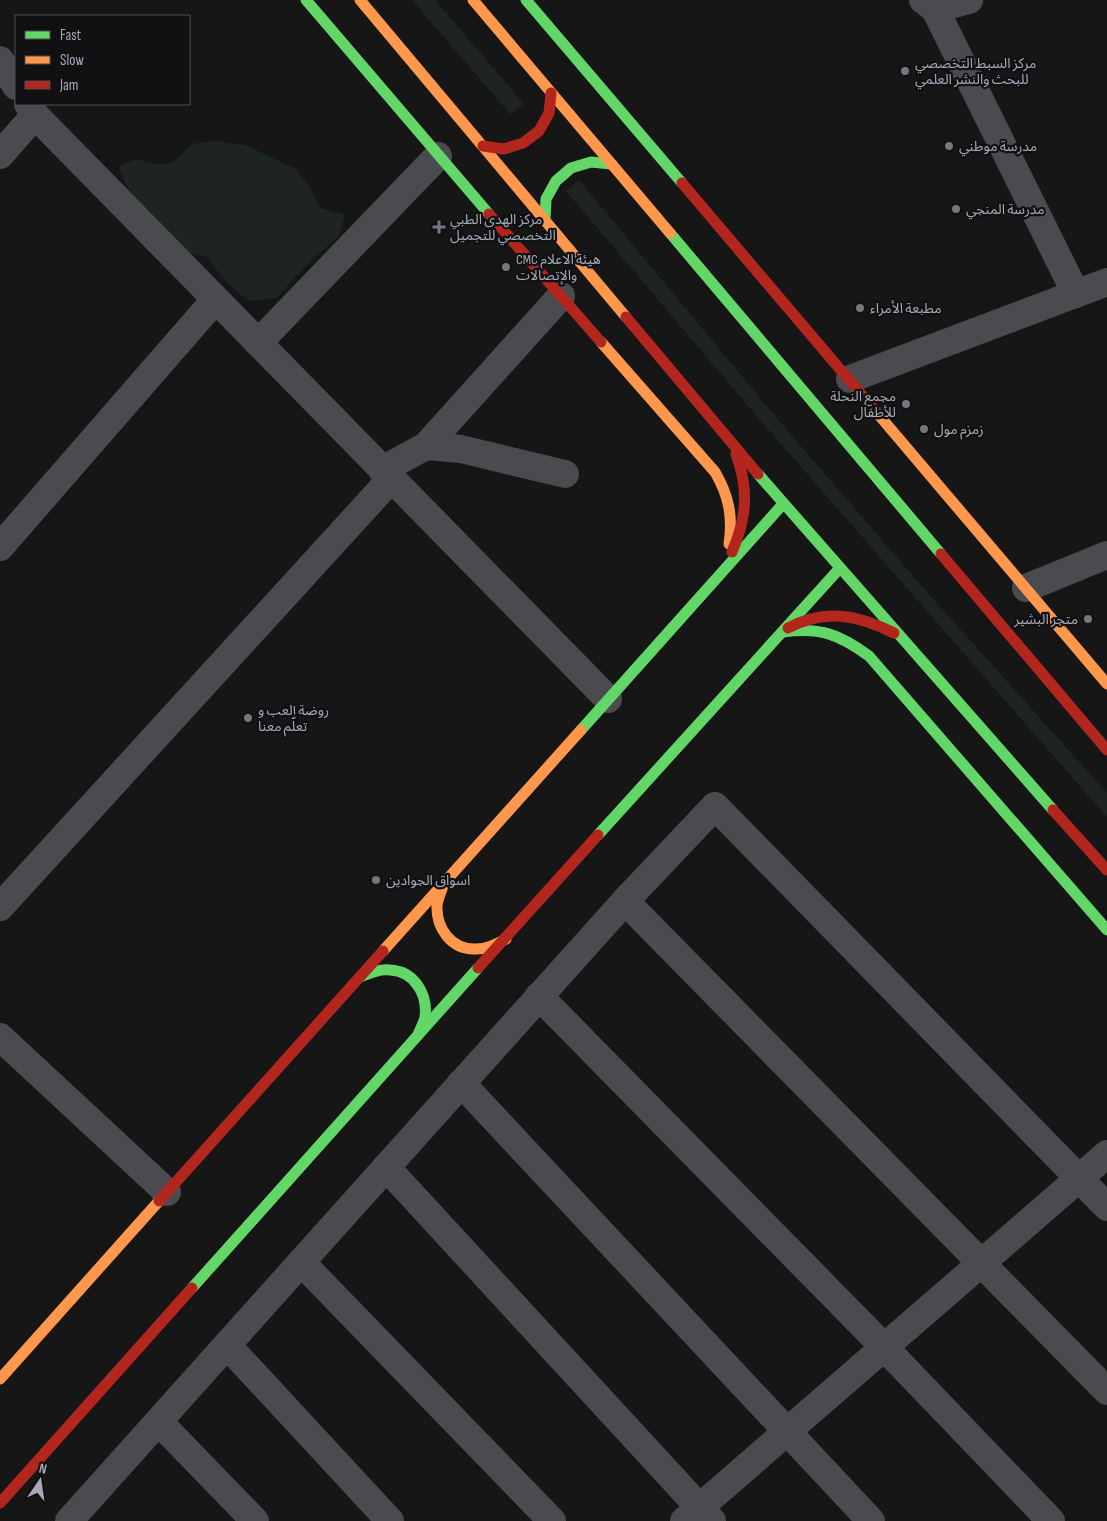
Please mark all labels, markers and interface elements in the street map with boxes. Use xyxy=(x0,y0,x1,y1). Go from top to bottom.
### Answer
legend xyxy=(15,15,190,105)
text: Fast xyxy=(60,26,82,45)
text: Slow xyxy=(60,51,84,70)
place label: مركز السبط التخصصي للبحث والنشر العلمي xyxy=(915,55,1036,90)
marker: مركز السبط التخصصي للبحث والنشر العلمي xyxy=(899,65,911,77)
text: Jam xyxy=(59,76,78,95)
place label: مدرسة موطني xyxy=(959,138,1037,157)
marker: مدرسة موطني xyxy=(943,140,955,152)
place label: مدرسة المنجي xyxy=(966,201,1045,220)
marker: مدرسة المنجي xyxy=(950,203,962,215)
place label: مركز الهدى الطبي التخصصي للتجميل xyxy=(450,211,556,246)
marker: مركز الهدى الطبي التخصصي للتجميل xyxy=(432,220,446,234)
place label: CMC هيئة الاعلام والإتصالات xyxy=(516,251,601,285)
marker: CMC هيئة الاعلام والإتصالات xyxy=(500,261,512,273)
place label: مطبعة الأمراء xyxy=(870,300,942,317)
marker: مطبعة الأمراء xyxy=(854,302,866,314)
place label: مجمع النحلة للأطفال xyxy=(830,388,896,421)
marker: مجمع النحلة للأطفال xyxy=(900,398,912,410)
place label: زمزم مول xyxy=(934,421,984,440)
marker: زمزم مول xyxy=(918,423,930,435)
place label: متجر البشير xyxy=(1013,611,1078,628)
marker: متجر البشير xyxy=(1082,613,1094,625)
place label: روضة إلعب و تعلّم معنا xyxy=(258,702,329,737)
marker: روضة إلعب و تعلّم معنا xyxy=(242,712,254,724)
place label: اسواق الجوادين xyxy=(386,872,470,889)
marker: اسواق الجوادين xyxy=(370,874,382,886)
north arrow xyxy=(15,1456,65,1506)
text: N xyxy=(37,1460,48,1478)

